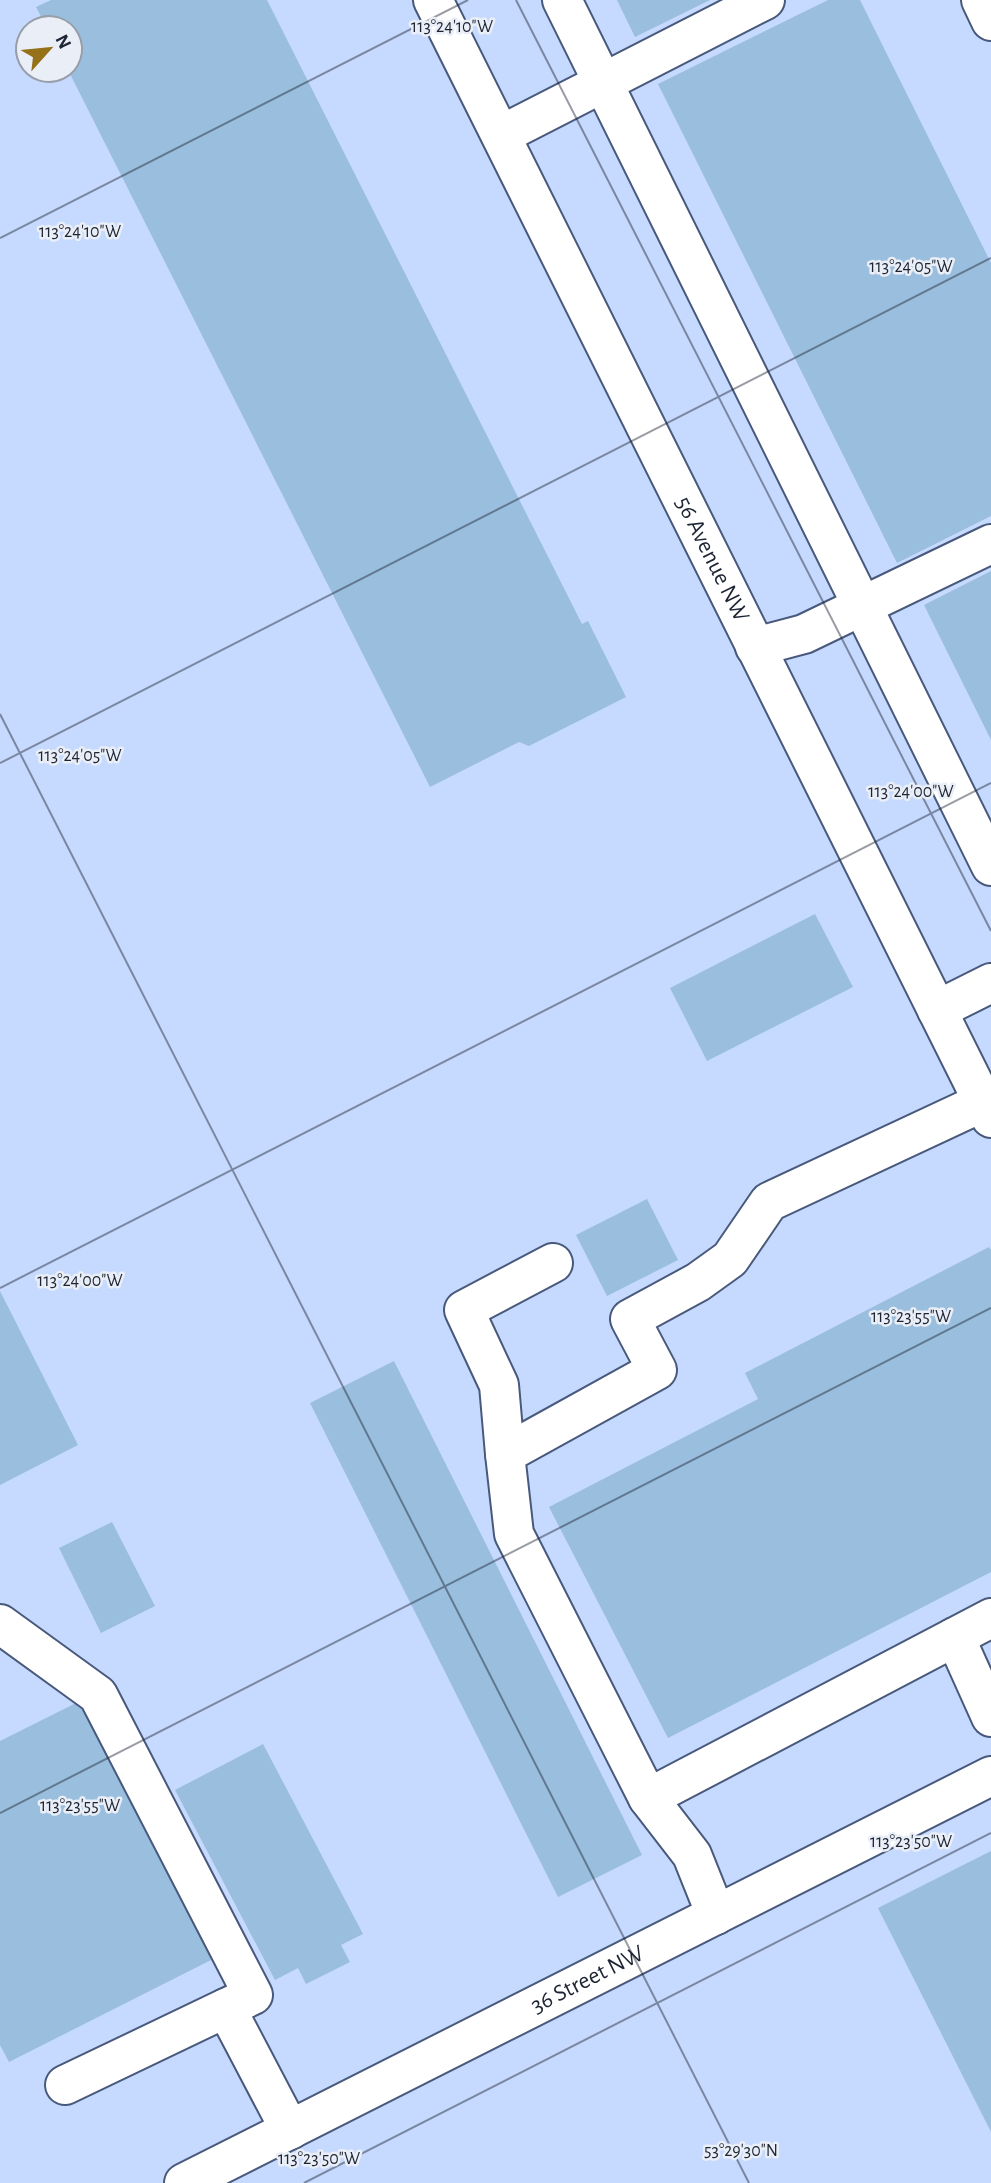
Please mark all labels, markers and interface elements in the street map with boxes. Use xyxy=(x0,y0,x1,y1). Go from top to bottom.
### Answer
north arrow xyxy=(14,14,84,84)
text: 113°24'10"W xyxy=(411,18,493,36)
text: N xyxy=(51,32,74,52)
text: 113°24'10"W xyxy=(39,223,121,241)
text: 113°24'05"W xyxy=(869,258,953,276)
street label: 56 Avenue NW xyxy=(671,493,754,626)
text: 113°24'05"W xyxy=(38,747,122,765)
text: 113°24'00"W xyxy=(868,783,954,801)
text: 113°24'00"W xyxy=(37,1272,123,1290)
text: 113°23'55"W xyxy=(871,1308,951,1326)
text: 113°23'55"W xyxy=(40,1797,120,1815)
text: 113°23'50"W xyxy=(870,1833,952,1851)
street label: 36 Street NW xyxy=(527,1941,648,2018)
text: 53°29'30"N xyxy=(704,2142,778,2160)
text: 113°23'50"W xyxy=(278,2150,360,2168)

